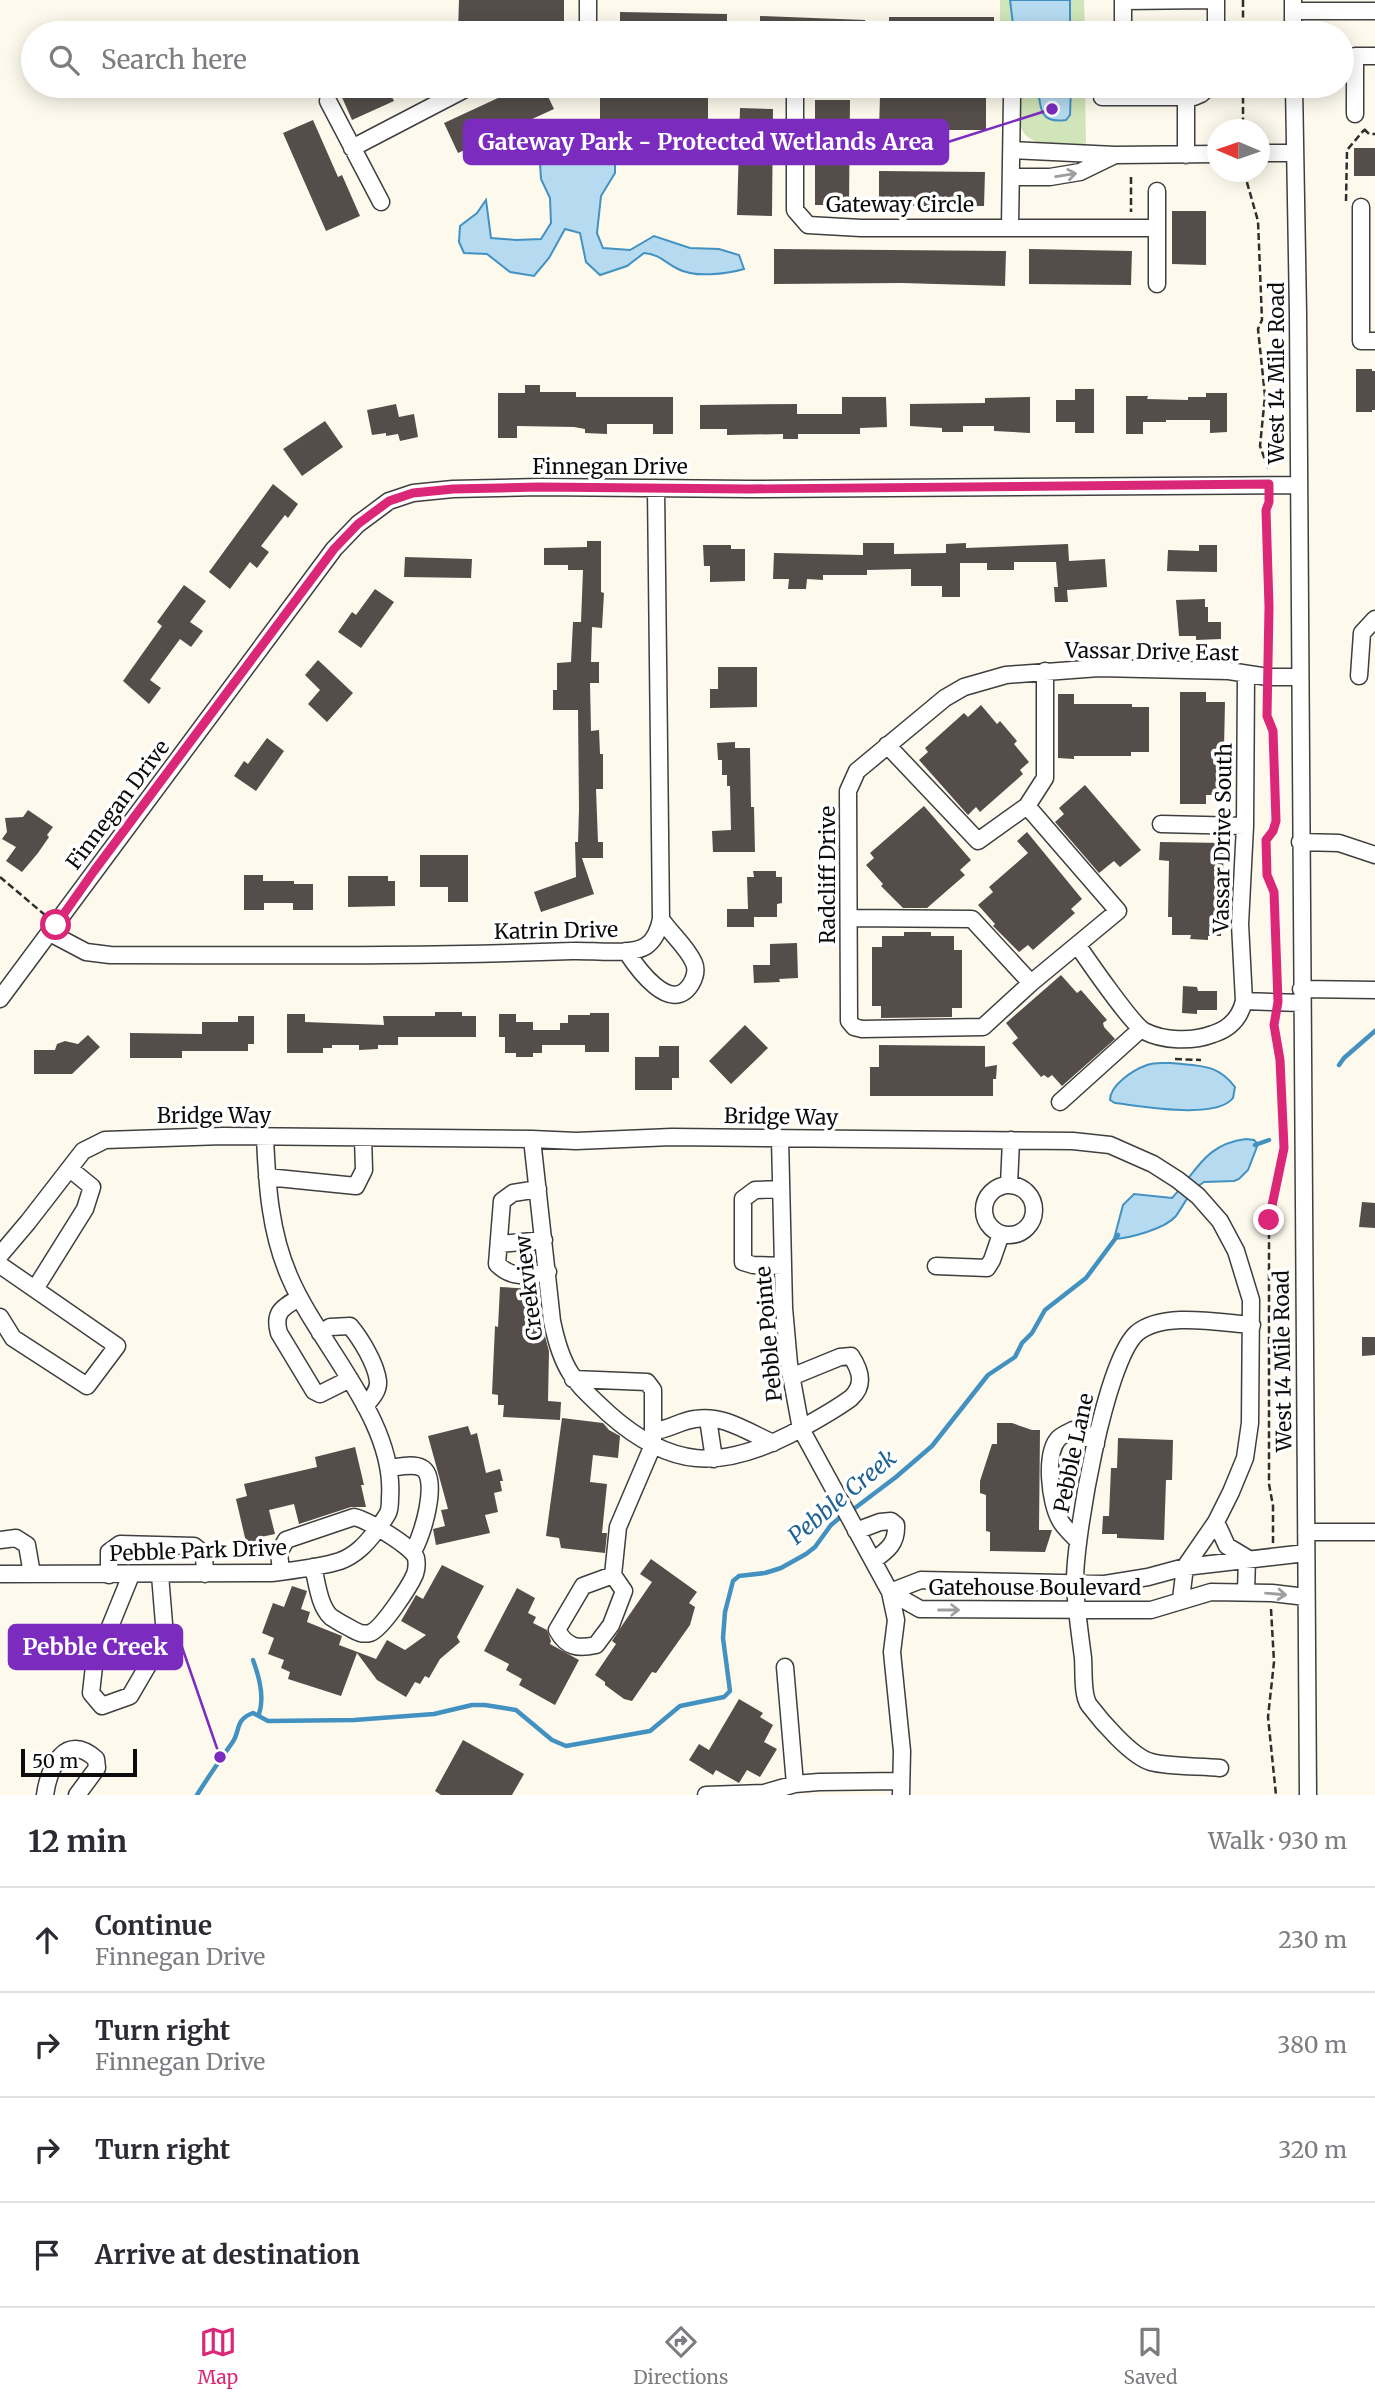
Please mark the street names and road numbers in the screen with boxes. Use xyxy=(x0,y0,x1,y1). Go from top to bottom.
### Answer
street label: Gateway Circle xyxy=(826,191,974,218)
street label: West 14 Mile Road xyxy=(1263,282,1290,465)
street label: Finnegan Drive xyxy=(532,453,688,480)
street label: Vassar Drive East xyxy=(1064,636,1239,667)
street label: Finnegan Drive xyxy=(60,734,175,875)
street label: Vassar Drive South xyxy=(1207,743,1238,934)
street label: Radcliff Drive xyxy=(814,806,841,944)
street label: Katrin Drive xyxy=(494,916,618,945)
street label: Bridge Way xyxy=(157,1102,272,1129)
street label: Bridge Way xyxy=(724,1102,839,1131)
street label: Creekview xyxy=(509,1234,548,1342)
street label: Pebble Pointe xyxy=(749,1265,788,1403)
street label: West 14 Mile Road xyxy=(1267,1270,1298,1453)
street label: Pebble Lane xyxy=(1048,1391,1099,1515)
street label: Pebble Park Drive xyxy=(109,1534,287,1567)
street label: Gatehouse Boulevard xyxy=(929,1574,1142,1601)

